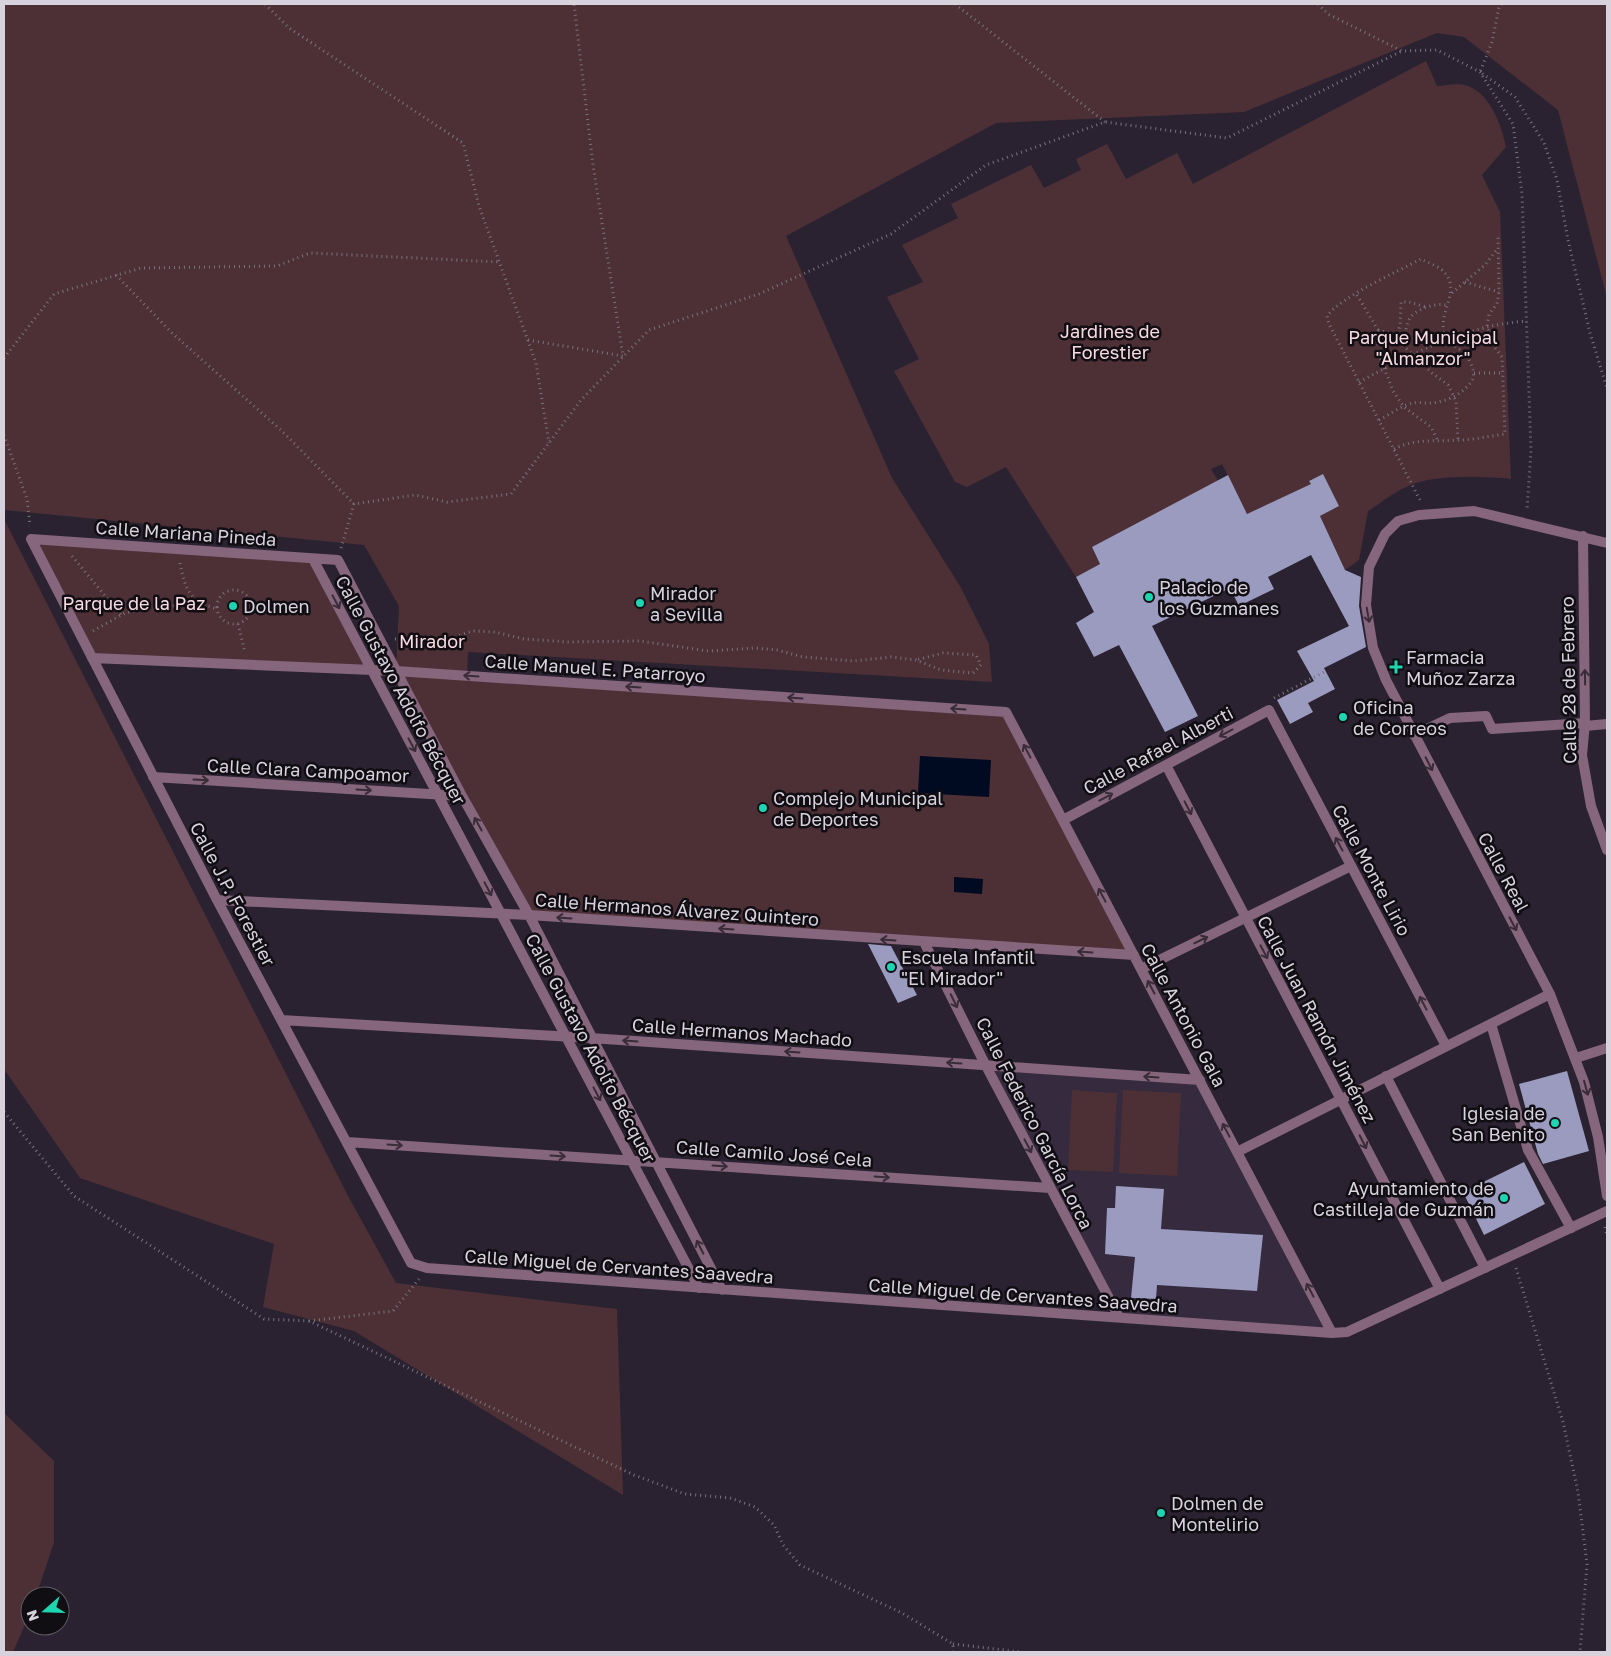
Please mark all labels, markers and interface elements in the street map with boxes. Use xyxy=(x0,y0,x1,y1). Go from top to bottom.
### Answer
park label: Jardines de Forestier xyxy=(1060,320,1160,363)
park label: Parque Municipal "Almanzor" xyxy=(1348,326,1498,369)
street label: Calle Mariana Pineda xyxy=(95,516,277,550)
street label: Calle Gustavo Adolfo Bécquer xyxy=(331,572,471,808)
place label: Palacio de los Guzmanes xyxy=(1159,576,1279,619)
place label: Mirador a Sevilla xyxy=(650,582,723,625)
marker: Palacio de los Guzmanes xyxy=(1143,591,1155,603)
park label: Parque de la Paz xyxy=(63,592,205,614)
one-way arrow xyxy=(332,594,341,609)
place label: Dolmen xyxy=(243,595,310,617)
street label: Calle 28 de Febrero xyxy=(1556,596,1580,764)
marker: Mirador a Sevilla xyxy=(634,597,646,609)
marker: Dolmen xyxy=(227,600,239,612)
one-way arrow xyxy=(1363,607,1373,623)
park label: Mirador xyxy=(399,630,465,652)
place label: Farmacia Muñoz Zarza xyxy=(1406,646,1515,689)
street label: Calle Manuel E. Patarroyo xyxy=(484,649,706,687)
marker: Farmacia Muñoz Zarza xyxy=(1390,661,1402,673)
one-way arrow xyxy=(1580,670,1590,686)
one-way arrow xyxy=(463,671,479,680)
one-way arrow xyxy=(626,682,642,691)
one-way arrow xyxy=(788,693,804,702)
place label: Oficina de Correos xyxy=(1353,696,1447,739)
street label: Calle Rafael Alberti xyxy=(1079,701,1237,799)
one-way arrow xyxy=(950,704,966,713)
marker: Oficina de Correos xyxy=(1337,711,1349,723)
one-way arrow xyxy=(1218,728,1233,738)
one-way arrow xyxy=(407,738,417,753)
one-way arrow xyxy=(1022,744,1031,759)
street label: Calle Clara Campoamor xyxy=(206,754,410,786)
one-way arrow xyxy=(1424,757,1434,772)
one-way arrow xyxy=(193,775,209,785)
one-way arrow xyxy=(355,785,371,794)
place label: Complejo Municipal de Deportes xyxy=(773,787,943,830)
one-way arrow xyxy=(1098,791,1113,801)
one-way arrow xyxy=(1184,800,1193,815)
street label: Calle Monte Lirio xyxy=(1328,800,1416,940)
marker: Complejo Municipal de Deportes xyxy=(757,802,769,814)
one-way arrow xyxy=(473,817,482,832)
street label: Calle J.P. Forestier xyxy=(186,818,280,970)
street label: Calle Real xyxy=(1474,828,1534,916)
one-way arrow xyxy=(1334,837,1343,852)
one-way arrow xyxy=(484,881,493,896)
street label: Calle Hermanos Álvarez Quintero xyxy=(534,888,820,930)
one-way arrow xyxy=(1097,888,1106,903)
street label: Calle Juan Ramón Jiménez xyxy=(1253,912,1381,1126)
one-way arrow xyxy=(556,913,572,922)
one-way arrow xyxy=(1509,916,1518,931)
one-way arrow xyxy=(718,924,734,933)
street label: Calle Gustavo Adolfo Bécquer xyxy=(521,930,661,1166)
one-way arrow xyxy=(1193,934,1208,944)
one-way arrow xyxy=(881,935,897,944)
street label: Calle Antonio Gala xyxy=(1137,939,1231,1091)
one-way arrow xyxy=(1260,944,1269,959)
place label: Escuela Infantil "El Mirador" xyxy=(901,946,1035,989)
one-way arrow xyxy=(1078,948,1094,957)
marker: Escuela Infantil "El Mirador" xyxy=(885,961,897,973)
one-way arrow xyxy=(1145,980,1155,994)
one-way arrow xyxy=(949,994,959,1009)
one-way arrow xyxy=(1418,996,1427,1011)
street label: Calle Hermanos Machado xyxy=(631,1013,853,1051)
street label: Calle Federico García Lorca xyxy=(972,1013,1098,1233)
one-way arrow xyxy=(622,1036,638,1045)
one-way arrow xyxy=(784,1047,800,1057)
one-way arrow xyxy=(947,1059,963,1068)
one-way arrow xyxy=(1144,1072,1160,1082)
one-way arrow xyxy=(1582,1080,1591,1096)
one-way arrow xyxy=(592,1087,602,1102)
place label: Iglesia de San Benito xyxy=(1451,1102,1545,1145)
marker: Iglesia de San Benito xyxy=(1549,1117,1561,1129)
one-way arrow xyxy=(1221,1123,1231,1138)
one-way arrow xyxy=(1358,1134,1368,1149)
street label: Calle Camilo José Cela xyxy=(675,1135,873,1171)
one-way arrow xyxy=(1024,1138,1033,1153)
one-way arrow xyxy=(387,1141,403,1150)
one-way arrow xyxy=(549,1151,565,1160)
one-way arrow xyxy=(712,1162,728,1171)
one-way arrow xyxy=(874,1172,890,1182)
place label: Ayuntamiento de Castilleja de Guzmán xyxy=(1313,1177,1494,1220)
marker: Ayuntamiento de Castilleja de Guzmán xyxy=(1498,1192,1510,1204)
one-way arrow xyxy=(695,1239,705,1254)
street label: Calle Miguel de Cervantes Saavedra xyxy=(464,1244,774,1288)
street label: Calle Miguel de Cervantes Saavedra xyxy=(868,1273,1178,1317)
one-way arrow xyxy=(1305,1283,1314,1298)
place label: Dolmen de Montelirio xyxy=(1171,1492,1264,1535)
marker: Dolmen de Montelirio xyxy=(1155,1507,1167,1519)
north arrow xyxy=(20,1586,70,1636)
text: N xyxy=(23,1608,42,1624)

